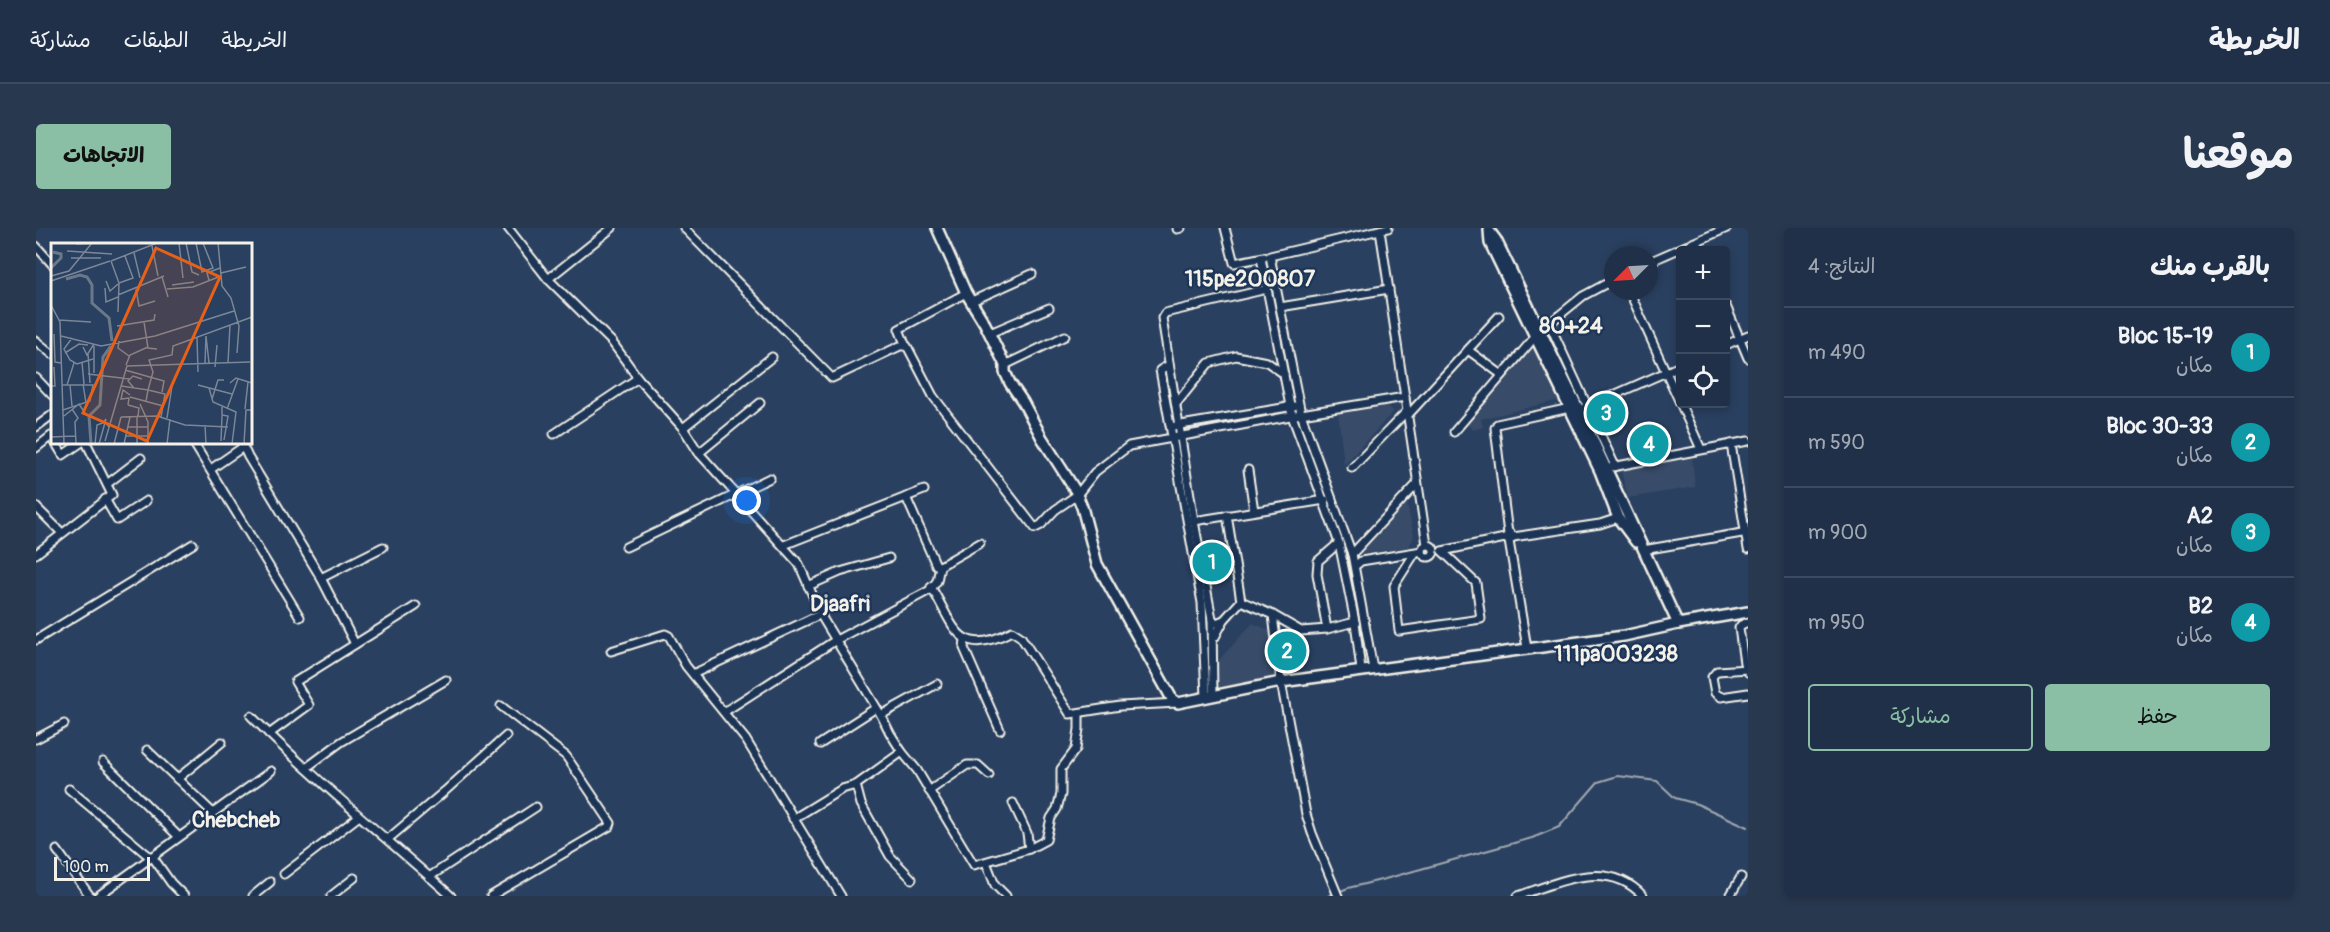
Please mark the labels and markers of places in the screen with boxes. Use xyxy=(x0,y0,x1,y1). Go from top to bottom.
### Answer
pin: 3 xyxy=(1586,390,1626,435)
pin: 4 xyxy=(1630,422,1668,466)
pin: 1 xyxy=(1192,540,1232,584)
pin: 2 xyxy=(1268,628,1306,674)

